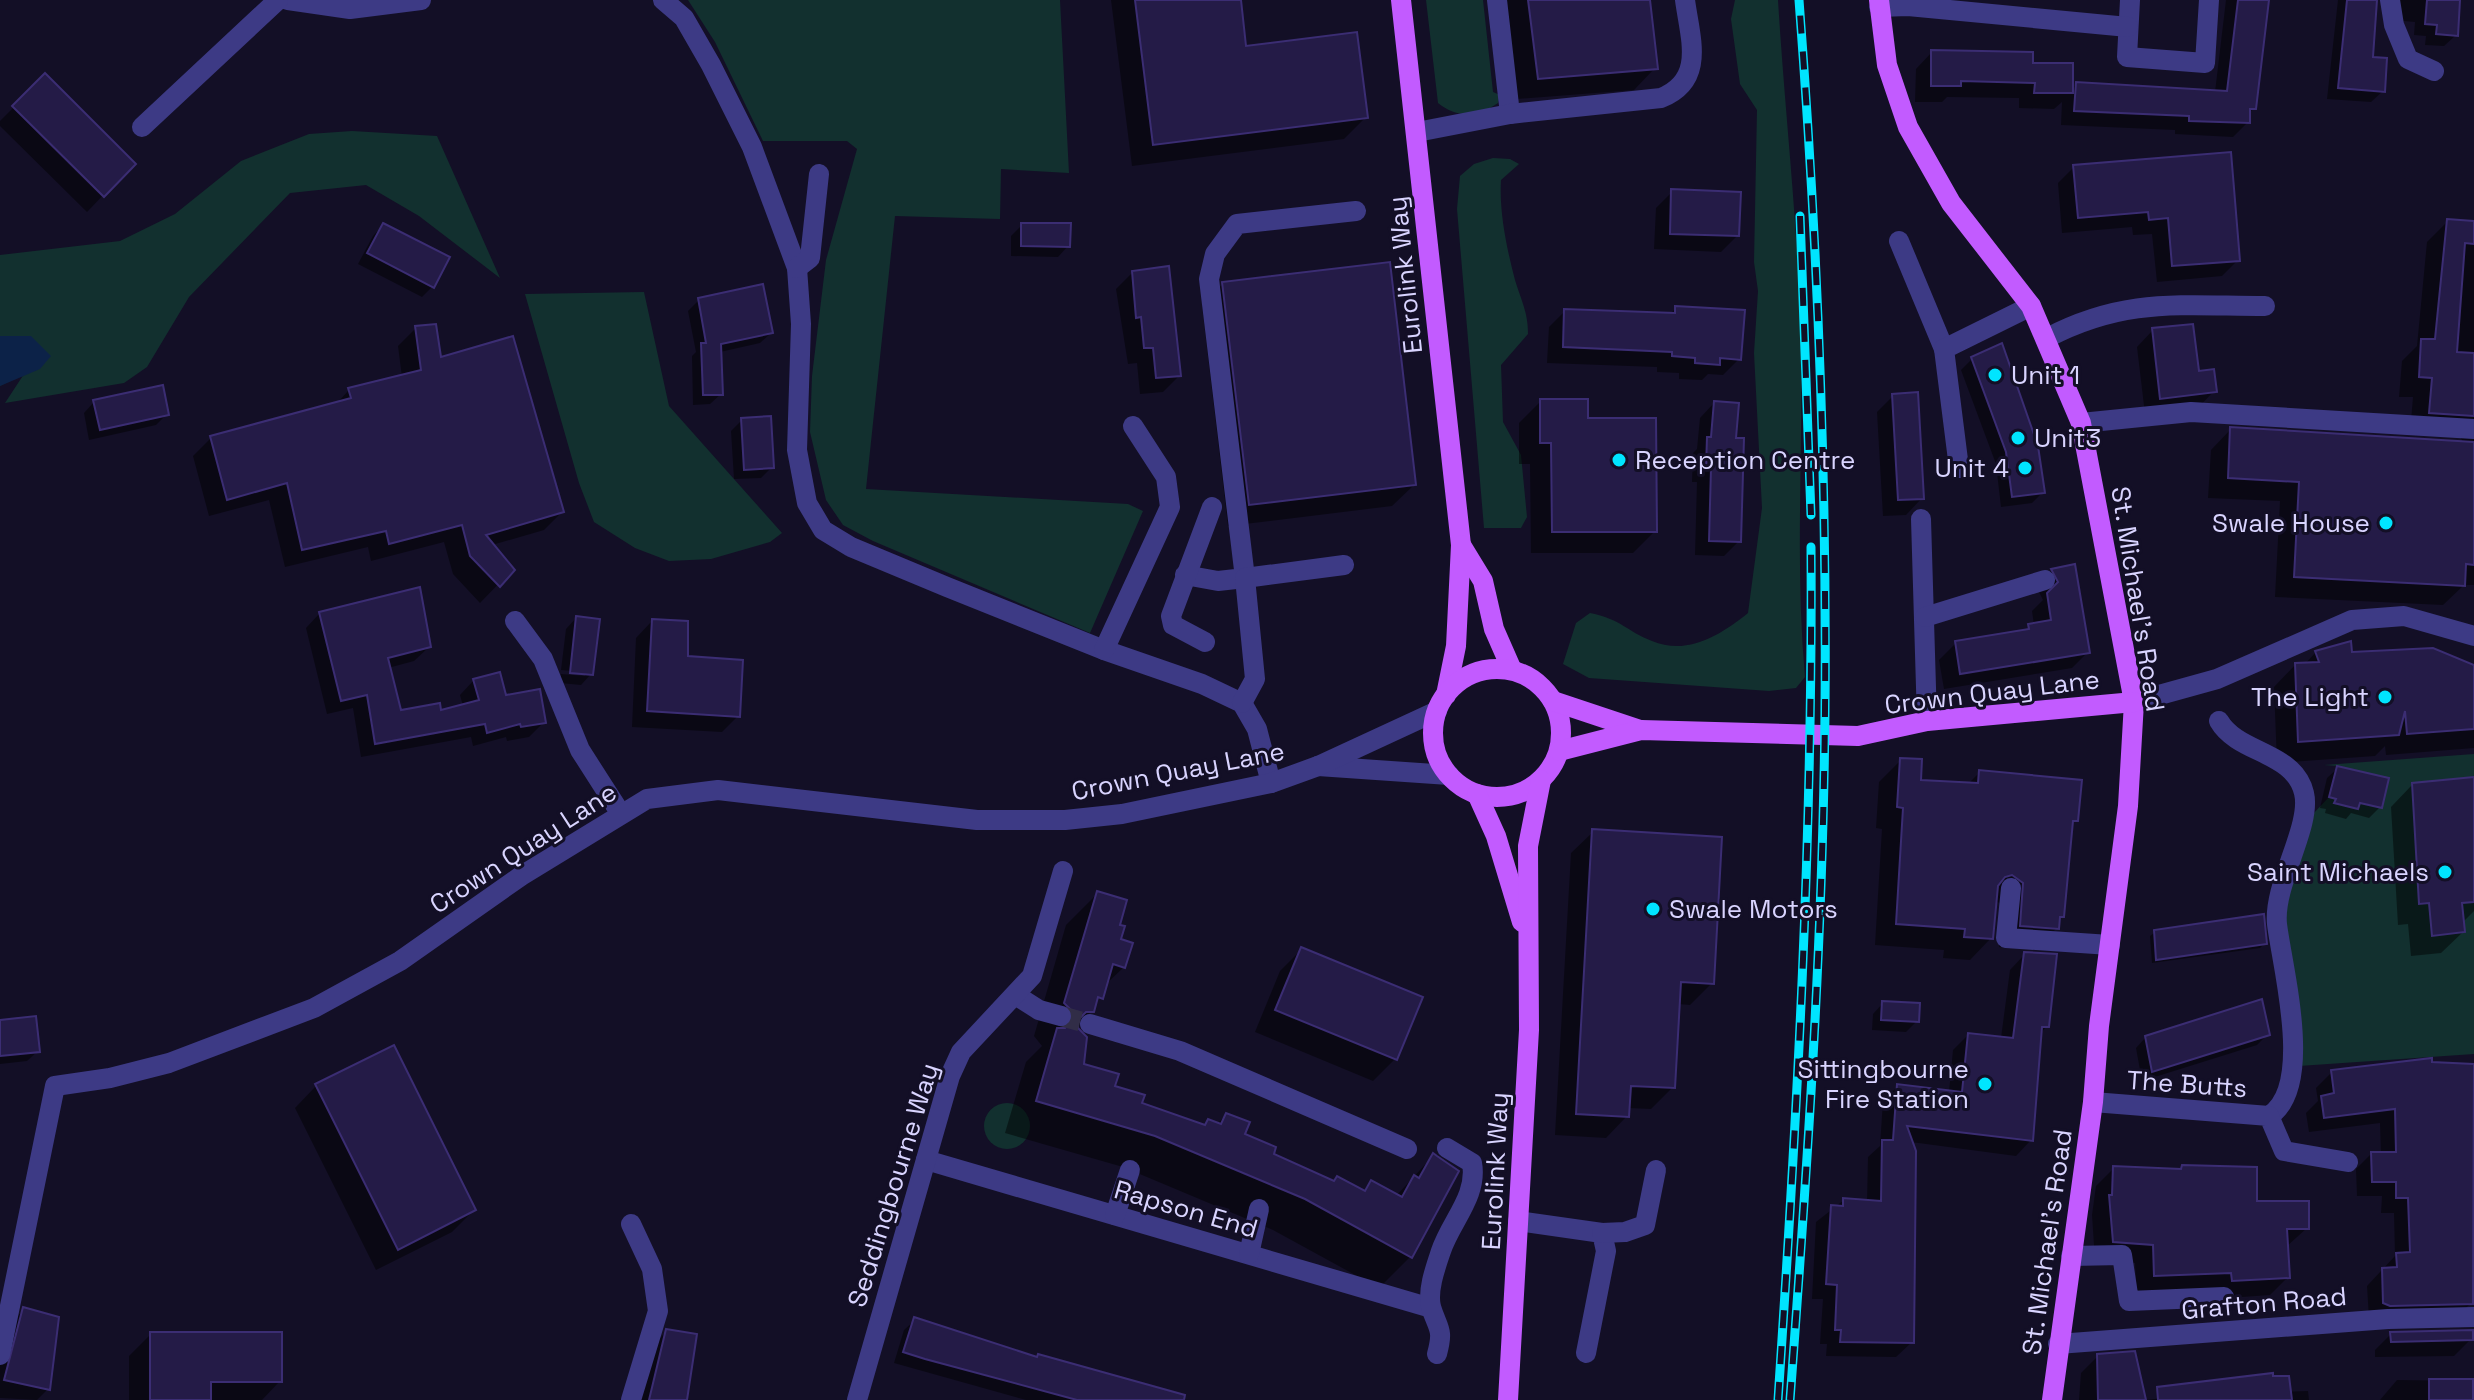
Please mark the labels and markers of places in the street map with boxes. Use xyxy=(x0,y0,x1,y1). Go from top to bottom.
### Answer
place label: Unit 1 xyxy=(2011,358,2080,392)
marker: Unit 1 xyxy=(1986,366,2004,384)
place label: Unit3 xyxy=(2034,421,2101,455)
marker: Unit3 xyxy=(2009,429,2027,447)
place label: Reception Centre xyxy=(1635,443,1855,477)
marker: Reception Centre xyxy=(1610,451,1628,469)
place label: Unit 4 xyxy=(1934,451,2009,485)
marker: Unit 4 xyxy=(2016,459,2034,477)
place label: Swale House xyxy=(2212,506,2370,540)
marker: Swale House xyxy=(2377,514,2395,532)
place label: The Light xyxy=(2251,680,2369,714)
marker: The Light xyxy=(2376,688,2394,706)
place label: Saint Michaels xyxy=(2247,855,2429,889)
marker: Saint Michaels xyxy=(2436,863,2454,881)
place label: Swale Motors xyxy=(1669,892,1838,926)
marker: Swale Motors xyxy=(1644,900,1662,918)
place label: Sittingbourne Fire Station xyxy=(1798,1052,1969,1116)
marker: Sittingbourne Fire Station xyxy=(1976,1075,1994,1093)

